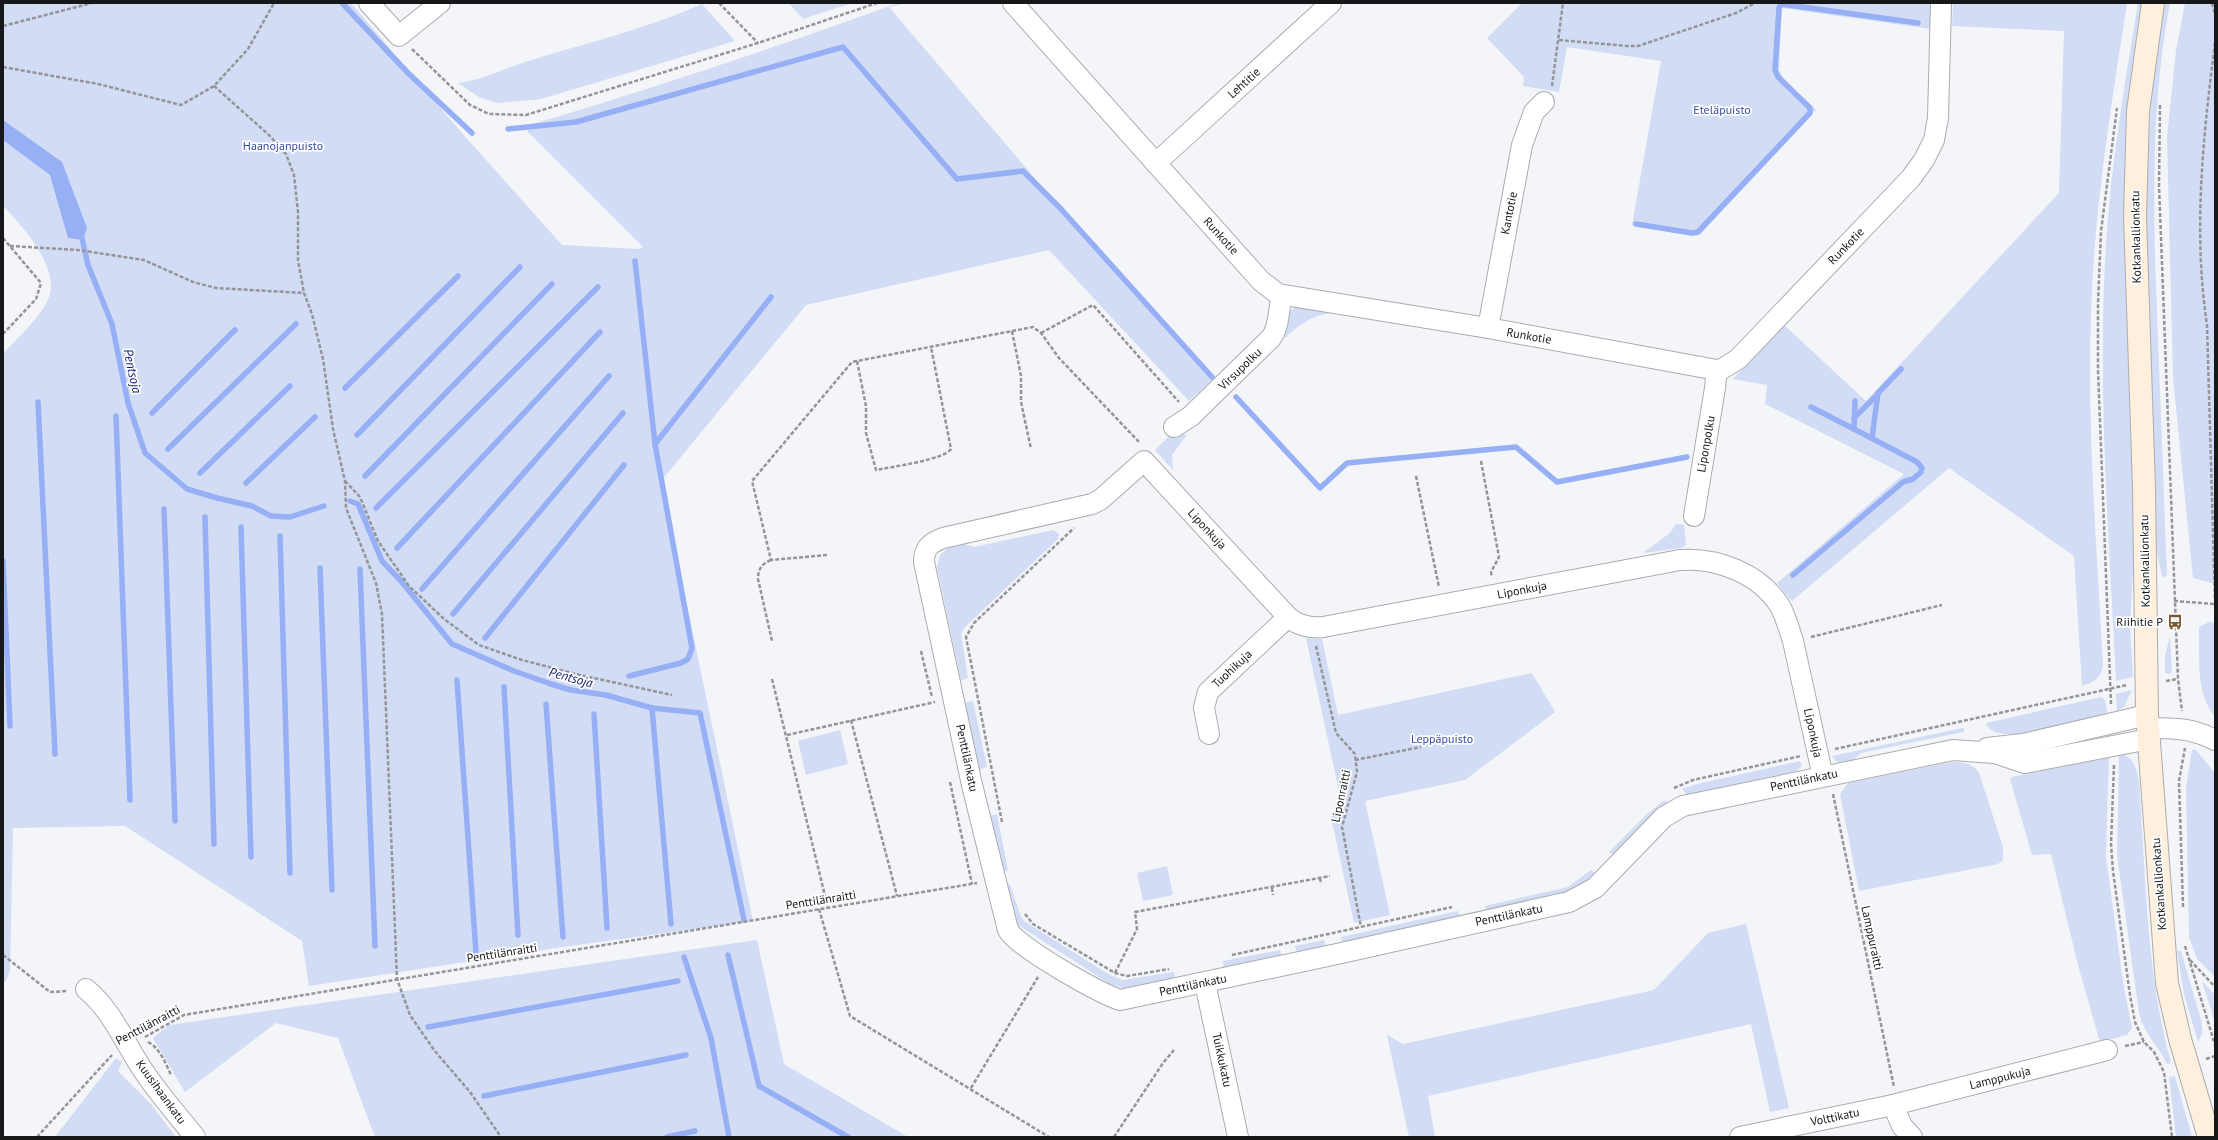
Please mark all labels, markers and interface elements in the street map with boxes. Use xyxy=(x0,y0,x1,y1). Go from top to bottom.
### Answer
street label: Lehtitie xyxy=(1224,64,1263,101)
park label: Eteläpuisto xyxy=(1693,102,1751,117)
park label: Haanojanpuisto xyxy=(243,138,323,153)
street label: Kantotie xyxy=(1497,190,1520,236)
street label: Kotkankallionkatu xyxy=(2127,191,2144,283)
street label: Runkotie xyxy=(1201,214,1242,258)
street label: Runkotie xyxy=(1824,224,1867,267)
street label: Runkotie xyxy=(1505,324,1553,347)
street label: Virsupolku xyxy=(1214,344,1264,394)
water label: Pentsoja xyxy=(120,347,146,396)
street label: Liponpolku xyxy=(1693,414,1718,474)
street label: Liponkuja xyxy=(1185,505,1230,552)
street label: Kotkankallionkatu xyxy=(2136,515,2153,607)
street label: Liponkuja xyxy=(1496,577,1548,602)
bus stop icon: Riihitie P xyxy=(2166,613,2184,631)
place label: Riihitie P xyxy=(2116,614,2163,629)
street label: Tuohikuja xyxy=(1208,646,1255,691)
water label: Pentsoja xyxy=(547,663,595,692)
street label: Liponkuja xyxy=(1801,707,1826,759)
street label: Penttilänkatu xyxy=(953,723,982,793)
park label: Leppäpuisto xyxy=(1411,731,1473,746)
street label: Penttilänkatu xyxy=(1769,765,1839,794)
street label: Liponraitti xyxy=(1328,768,1353,824)
street label: Kotkankallionkatu xyxy=(2148,837,2169,931)
street label: Penttilänraitti xyxy=(785,887,857,912)
street label: Penttilänkatu xyxy=(1474,900,1544,929)
street label: Lamppuraitti xyxy=(1858,904,1887,972)
street label: Penttilänraitti xyxy=(466,940,538,965)
street label: Penttilänkatu xyxy=(1158,970,1228,999)
street label: Penttilänraitti xyxy=(113,1001,183,1048)
street label: Tuikkukatu xyxy=(1209,1031,1236,1088)
street label: Kuusihaankatu xyxy=(133,1057,190,1127)
street label: Lamppukuja xyxy=(1968,1063,2032,1092)
street label: Volttikatu xyxy=(1808,1104,1861,1129)

